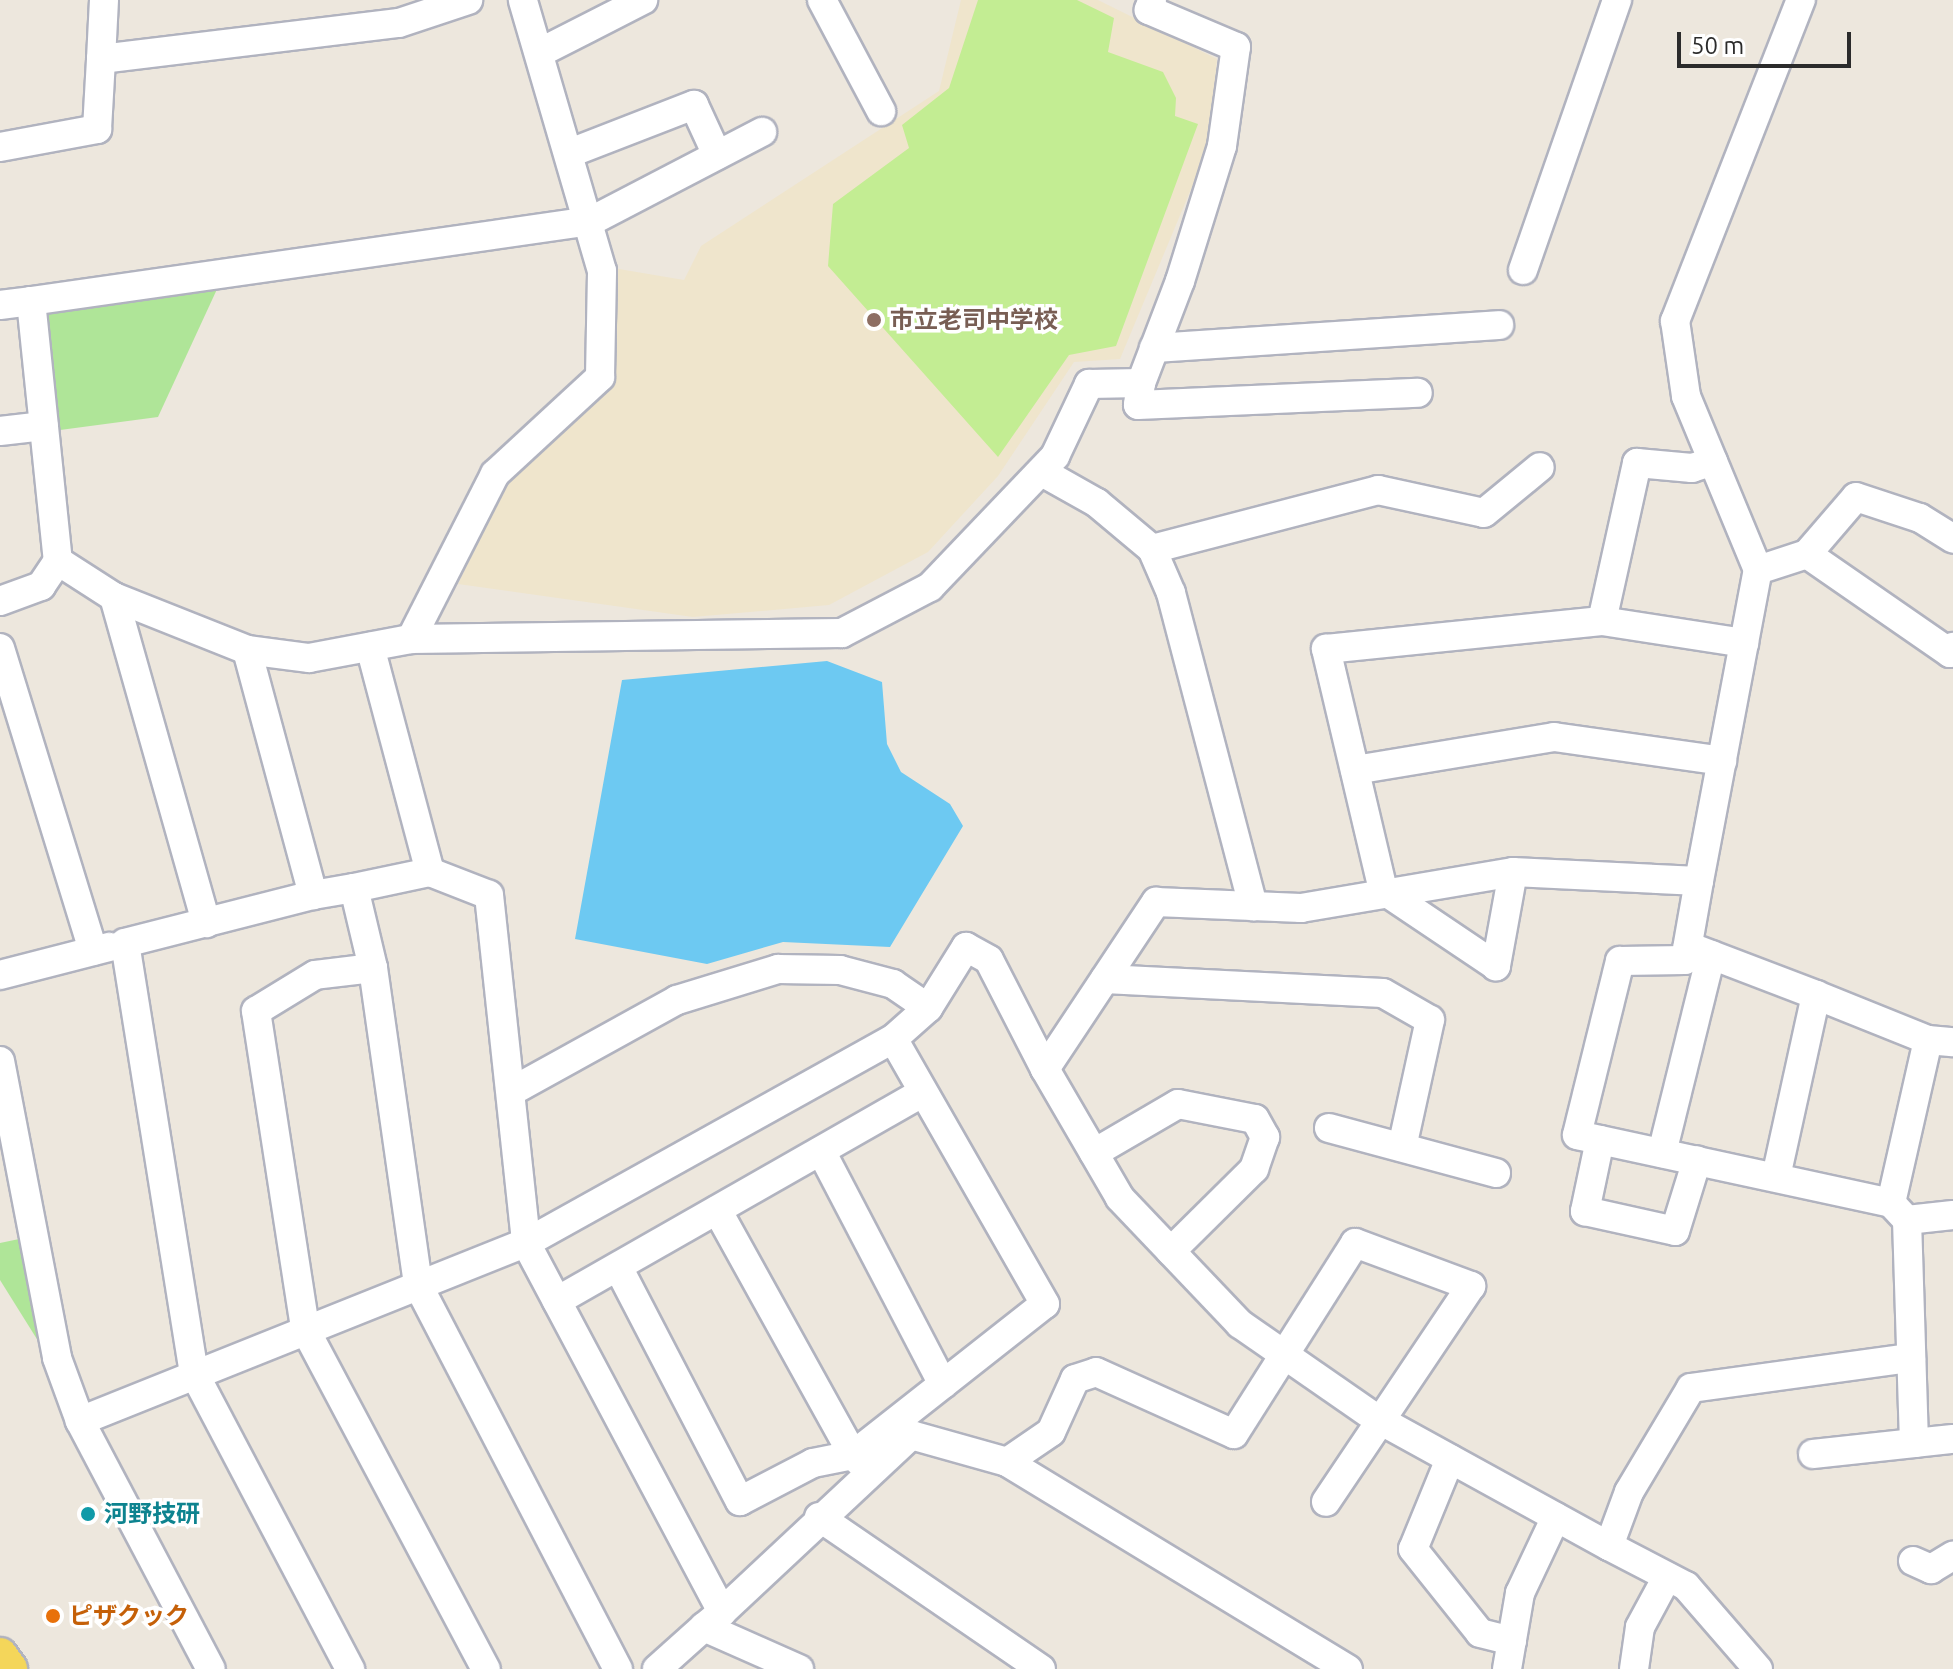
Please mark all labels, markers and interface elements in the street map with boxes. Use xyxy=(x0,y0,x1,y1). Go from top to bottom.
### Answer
scale bar xyxy=(1681,16,1855,66)
text: 50 m xyxy=(1691,32,1744,59)
place label: 市立老司中学校 xyxy=(890,306,1058,334)
marker: 市立老司中学校 xyxy=(865,311,883,329)
place label: 河野技研 xyxy=(104,1500,200,1528)
marker: 河野技研 xyxy=(79,1505,97,1523)
place label: ピザクック xyxy=(69,1602,189,1630)
marker: ピザクック xyxy=(44,1607,62,1625)

